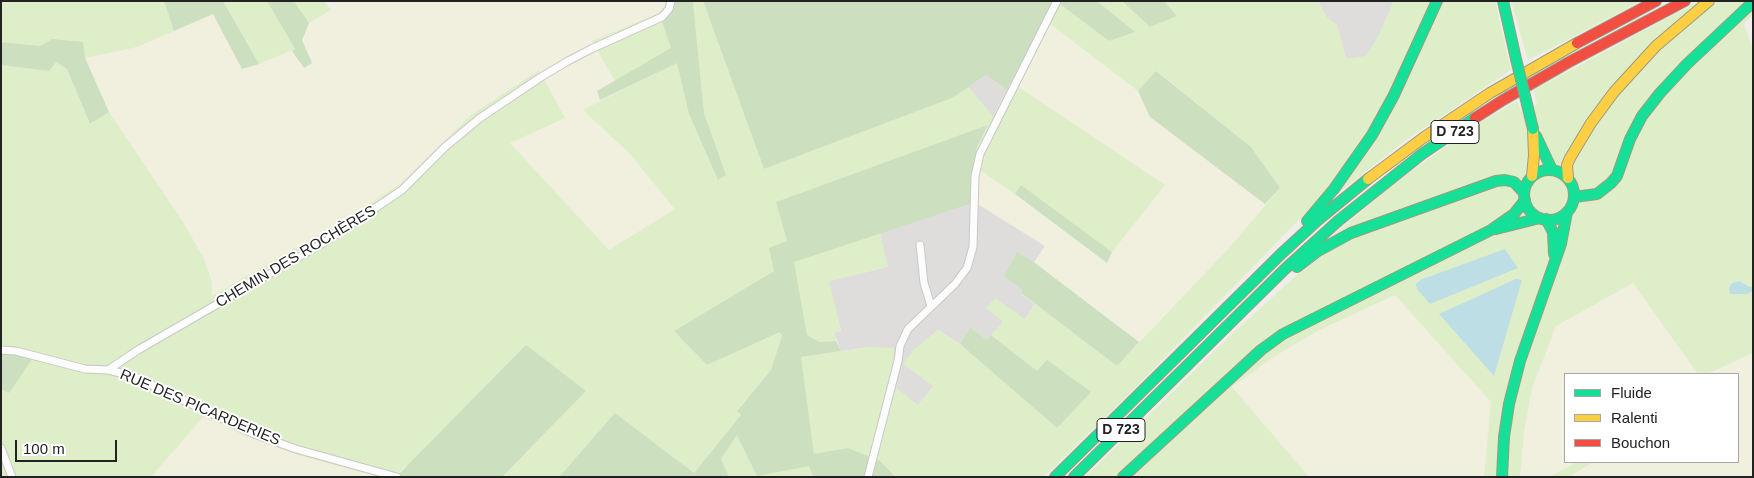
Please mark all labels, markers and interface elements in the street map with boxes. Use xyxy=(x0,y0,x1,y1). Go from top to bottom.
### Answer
road number: D 723 xyxy=(1431,120,1479,144)
street label: CHEMIN DES ROCHÈRES xyxy=(213,202,379,312)
street label: RUE DES PICARDERIES xyxy=(117,366,283,450)
legend xyxy=(1564,373,1739,463)
text: Fluide xyxy=(1611,384,1652,401)
text: Ralenti xyxy=(1611,409,1658,426)
road number: D 723 xyxy=(1097,418,1145,442)
scale bar xyxy=(18,430,120,462)
text: Bouchon xyxy=(1611,434,1670,451)
text: 100 m xyxy=(23,440,65,457)

